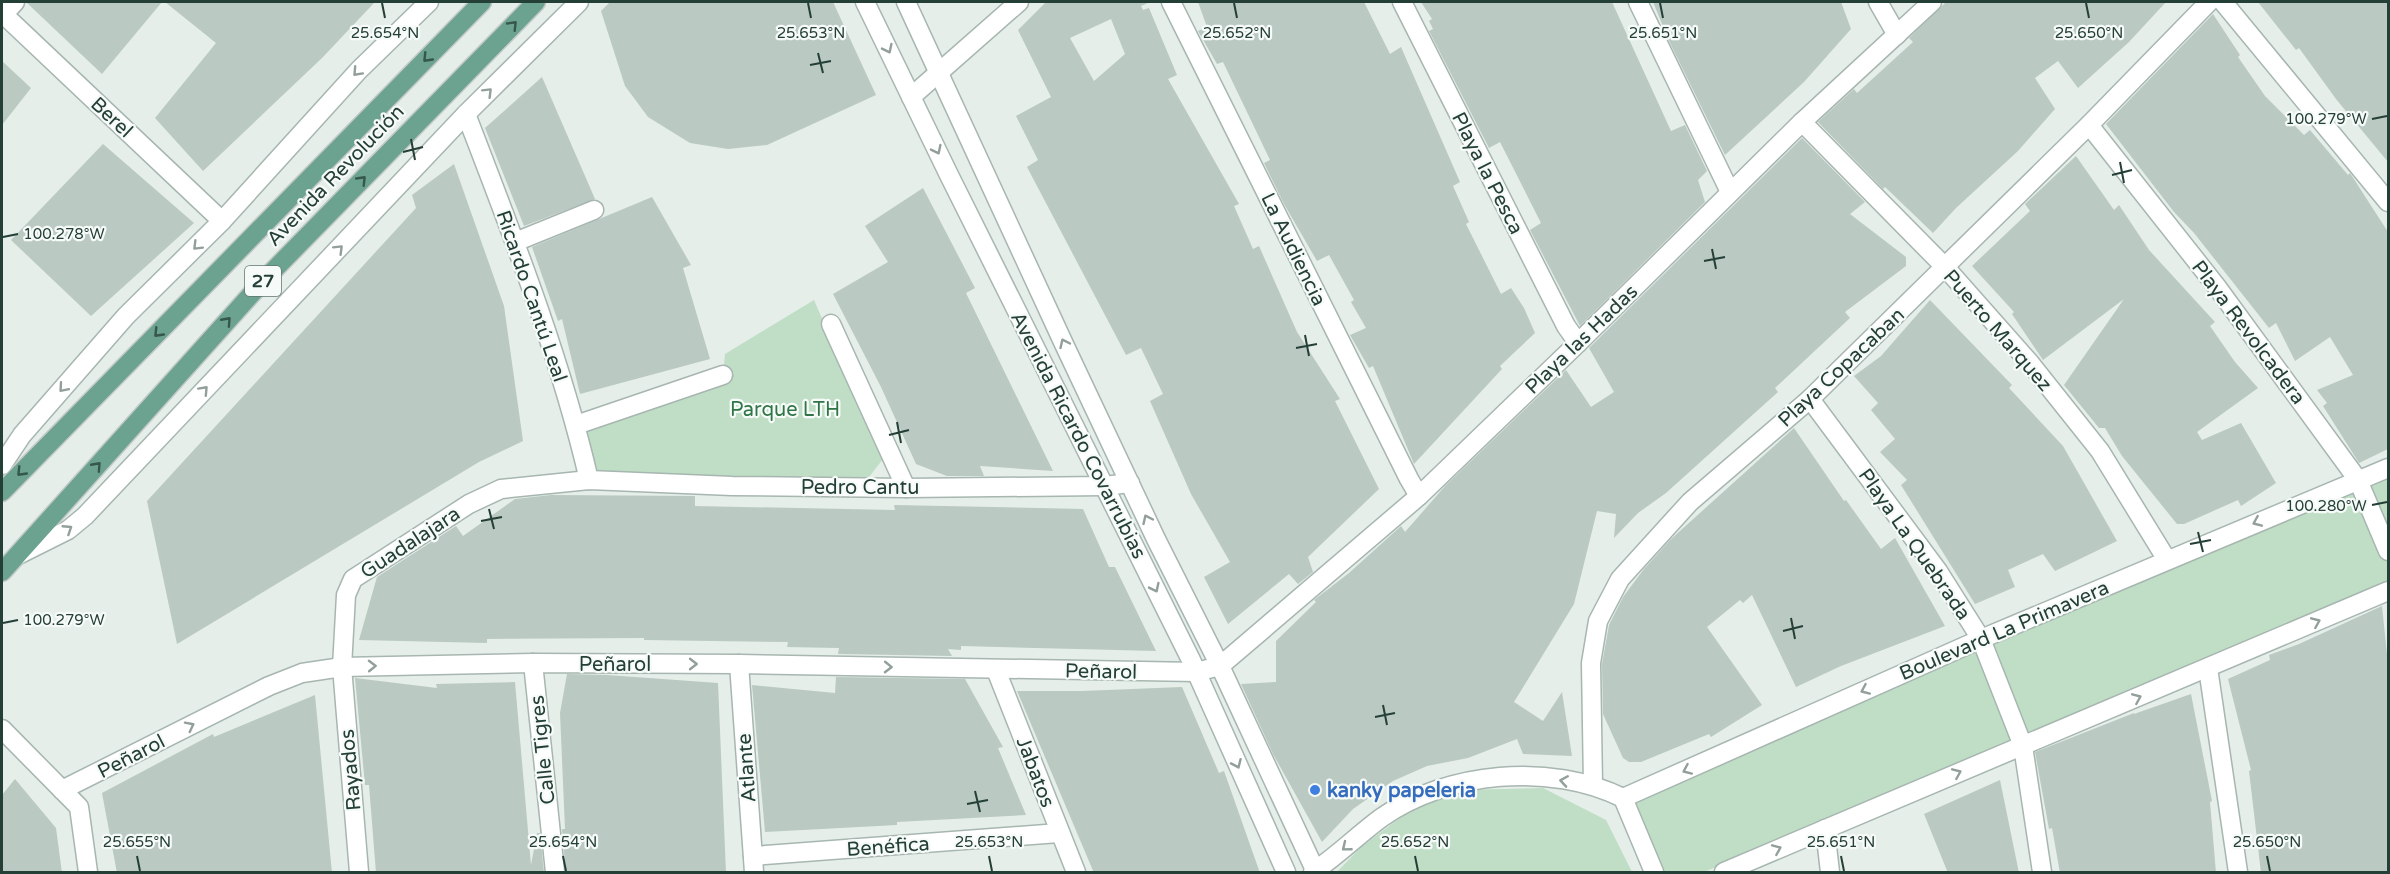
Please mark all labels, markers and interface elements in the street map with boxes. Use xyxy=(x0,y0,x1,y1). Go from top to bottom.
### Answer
one-way arrow xyxy=(505,22,516,33)
text: 25.654°N xyxy=(351,24,419,42)
text: 25.653°N xyxy=(777,24,845,42)
text: 25.652°N xyxy=(1203,24,1271,42)
text: 25.651°N xyxy=(1629,24,1697,42)
text: 25.650°N xyxy=(2055,24,2123,42)
one-way arrow xyxy=(881,43,893,54)
one-way arrow xyxy=(423,51,434,62)
one-way arrow xyxy=(353,65,364,75)
one-way arrow xyxy=(480,89,491,100)
street label: Berel xyxy=(85,92,137,143)
street label: Avenida Revolución xyxy=(262,100,409,251)
street label: Playa la Pesca xyxy=(1446,108,1528,239)
text: 100.279°W xyxy=(2285,110,2367,128)
one-way arrow xyxy=(929,144,941,155)
one-way arrow xyxy=(354,176,365,187)
street label: La Audiencia xyxy=(1255,189,1331,310)
street label: Ricardo Cantú Leal xyxy=(490,207,572,385)
text: 100.278°W xyxy=(23,225,105,243)
one-way arrow xyxy=(193,239,204,250)
one-way arrow xyxy=(333,245,343,256)
street label: Playa Revolcadera xyxy=(2186,256,2310,409)
street label: Puerto Marquez xyxy=(1938,265,2057,396)
road number: 27 xyxy=(245,266,281,296)
street label: Playa las Hadas xyxy=(1520,280,1643,399)
street label: Playa Copacaban xyxy=(1774,303,1910,432)
street label: Avenida Ricardo Covarrubias xyxy=(1005,308,1151,563)
one-way arrow xyxy=(220,317,231,328)
one-way arrow xyxy=(154,326,165,336)
one-way arrow xyxy=(1059,339,1071,350)
one-way arrow xyxy=(59,381,70,392)
one-way arrow xyxy=(197,386,208,396)
park label: Parque LTH xyxy=(730,398,840,422)
one-way arrow xyxy=(90,462,101,473)
one-way arrow xyxy=(18,464,29,475)
street label: Playa La Quebrada xyxy=(1853,464,1975,625)
street label: Pedro Cantu xyxy=(801,476,919,500)
text: 100.280°W xyxy=(2285,497,2367,515)
street label: Guadalajara xyxy=(356,502,465,584)
one-way arrow xyxy=(1142,515,1154,526)
one-way arrow xyxy=(2252,515,2263,527)
one-way arrow xyxy=(62,524,72,536)
street label: Boulevard La Primavera xyxy=(1896,576,2113,686)
one-way arrow xyxy=(1148,581,1159,592)
text: 100.279°W xyxy=(23,611,105,629)
one-way arrow xyxy=(2310,617,2321,629)
street label: Peñarol xyxy=(579,653,651,677)
one-way arrow xyxy=(689,658,698,670)
street label: Peñarol xyxy=(1065,659,1137,685)
one-way arrow xyxy=(368,660,377,672)
one-way arrow xyxy=(883,661,892,674)
one-way arrow xyxy=(1861,683,1872,695)
one-way arrow xyxy=(2131,693,2142,705)
street label: Calle Tigres xyxy=(525,694,561,806)
one-way arrow xyxy=(183,722,194,734)
street label: Rayados xyxy=(335,728,367,812)
street label: Peñarol xyxy=(94,730,169,784)
street label: Atlante xyxy=(733,733,761,803)
street label: Jabatos xyxy=(1011,734,1059,811)
one-way arrow xyxy=(1230,758,1242,769)
one-way arrow xyxy=(1683,762,1694,774)
one-way arrow xyxy=(1951,769,1962,781)
one-way arrow xyxy=(1559,775,1569,787)
place label: kanky papeleria xyxy=(1327,779,1476,803)
marker: kanky papeleria xyxy=(1308,783,1322,797)
street label: Benéfica xyxy=(846,832,930,862)
text: 25.655°N xyxy=(103,833,171,851)
text: 25.654°N xyxy=(529,833,597,851)
text: 25.653°N xyxy=(955,833,1023,851)
text: 25.652°N xyxy=(1381,833,1449,851)
text: 25.651°N xyxy=(1807,833,1875,851)
text: 25.650°N xyxy=(2233,833,2301,851)
one-way arrow xyxy=(1342,840,1353,851)
one-way arrow xyxy=(1771,844,1782,856)

